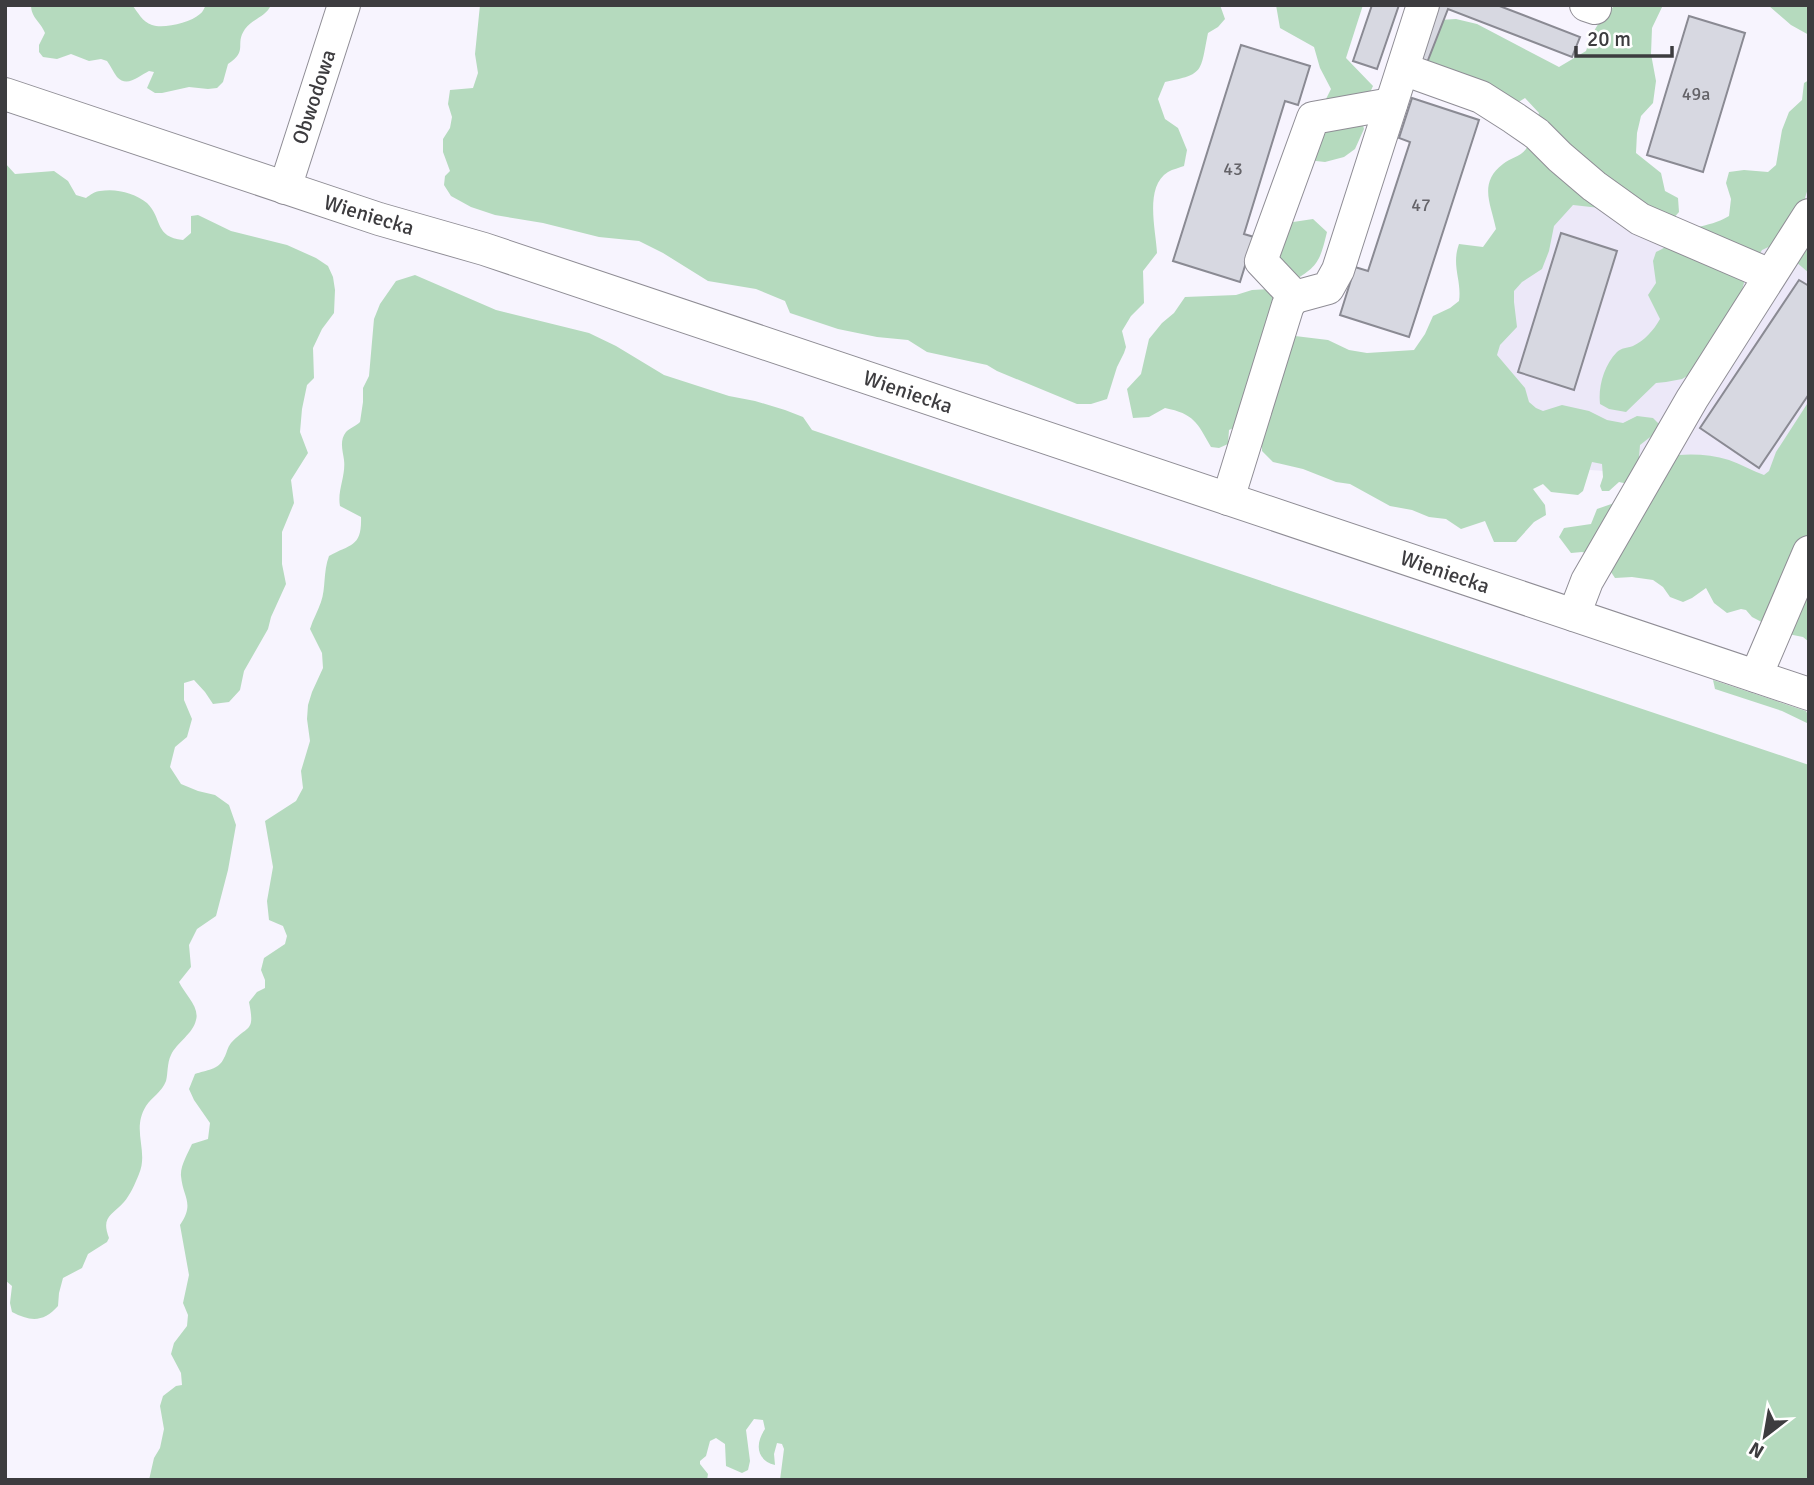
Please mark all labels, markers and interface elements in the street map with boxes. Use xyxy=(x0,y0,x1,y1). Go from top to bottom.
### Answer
scale bar xyxy=(1576,14,1672,58)
text: 20 m xyxy=(1587,26,1631,52)
street label: Obwodowa xyxy=(286,46,342,148)
house number: 49a xyxy=(1682,83,1710,105)
house number: 43 xyxy=(1223,158,1243,180)
street label: Wieniecka xyxy=(321,189,417,241)
house number: 47 xyxy=(1411,194,1431,216)
street label: Wieniecka xyxy=(860,365,956,419)
street label: Wieniecka xyxy=(1397,545,1493,599)
north arrow xyxy=(1730,1401,1800,1471)
text: N xyxy=(1745,1436,1769,1463)

